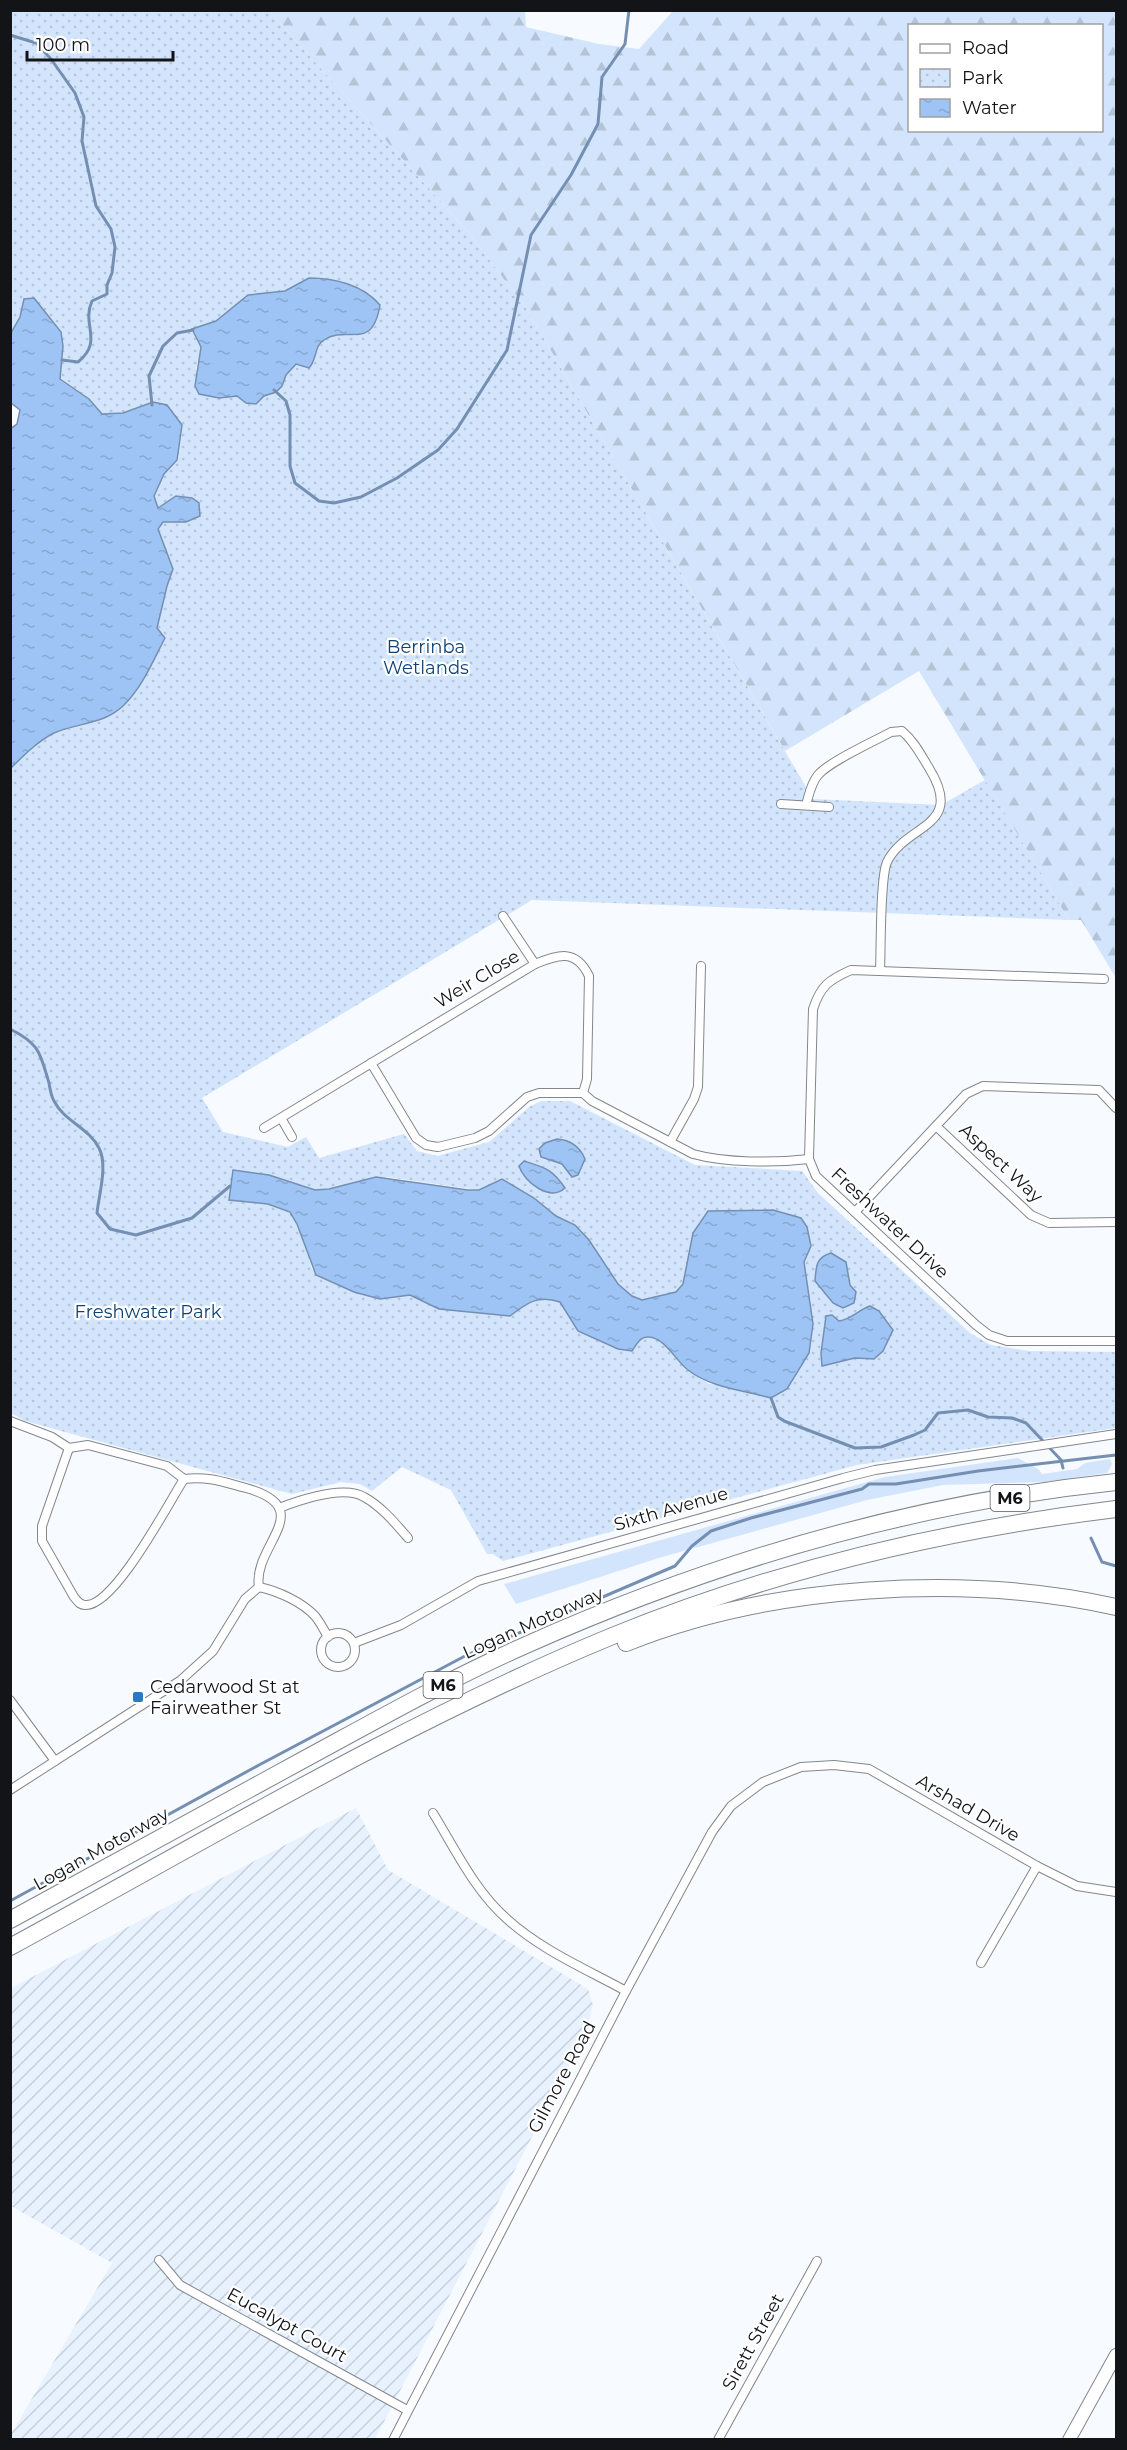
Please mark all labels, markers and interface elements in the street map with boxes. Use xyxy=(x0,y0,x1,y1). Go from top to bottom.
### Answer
scale bar xyxy=(27,24,172,62)
legend xyxy=(908,24,1103,132)
text: 100 m xyxy=(36,34,90,56)
text: Road xyxy=(962,37,1009,59)
text: Park xyxy=(962,67,1003,89)
text: Water xyxy=(962,97,1017,119)
park label: Berrinba Wetlands xyxy=(383,636,469,679)
street label: Weir Close xyxy=(431,945,524,1013)
street label: Aspect Way xyxy=(955,1119,1047,1207)
street label: Freshwater Drive xyxy=(827,1163,953,1283)
park label: Freshwater Park xyxy=(75,1301,222,1323)
street label: Sixth Avenue xyxy=(611,1482,731,1536)
road number: M6 xyxy=(990,1485,1030,1511)
street label: Logan Motorway xyxy=(459,1582,607,1664)
road number: M6 xyxy=(424,1672,462,1698)
place label: Cedarwood St at Fairweather St xyxy=(150,1676,300,1719)
marker: Cedarwood St at Fairweather St xyxy=(131,1690,145,1704)
street label: Arshad Drive xyxy=(912,1770,1024,1847)
street label: Logan Motorway xyxy=(29,1803,173,1895)
street label: Gilmore Road xyxy=(523,2017,601,2137)
street label: Eucalypt Court xyxy=(223,2283,351,2367)
street label: Sirett Street xyxy=(717,2290,789,2394)

